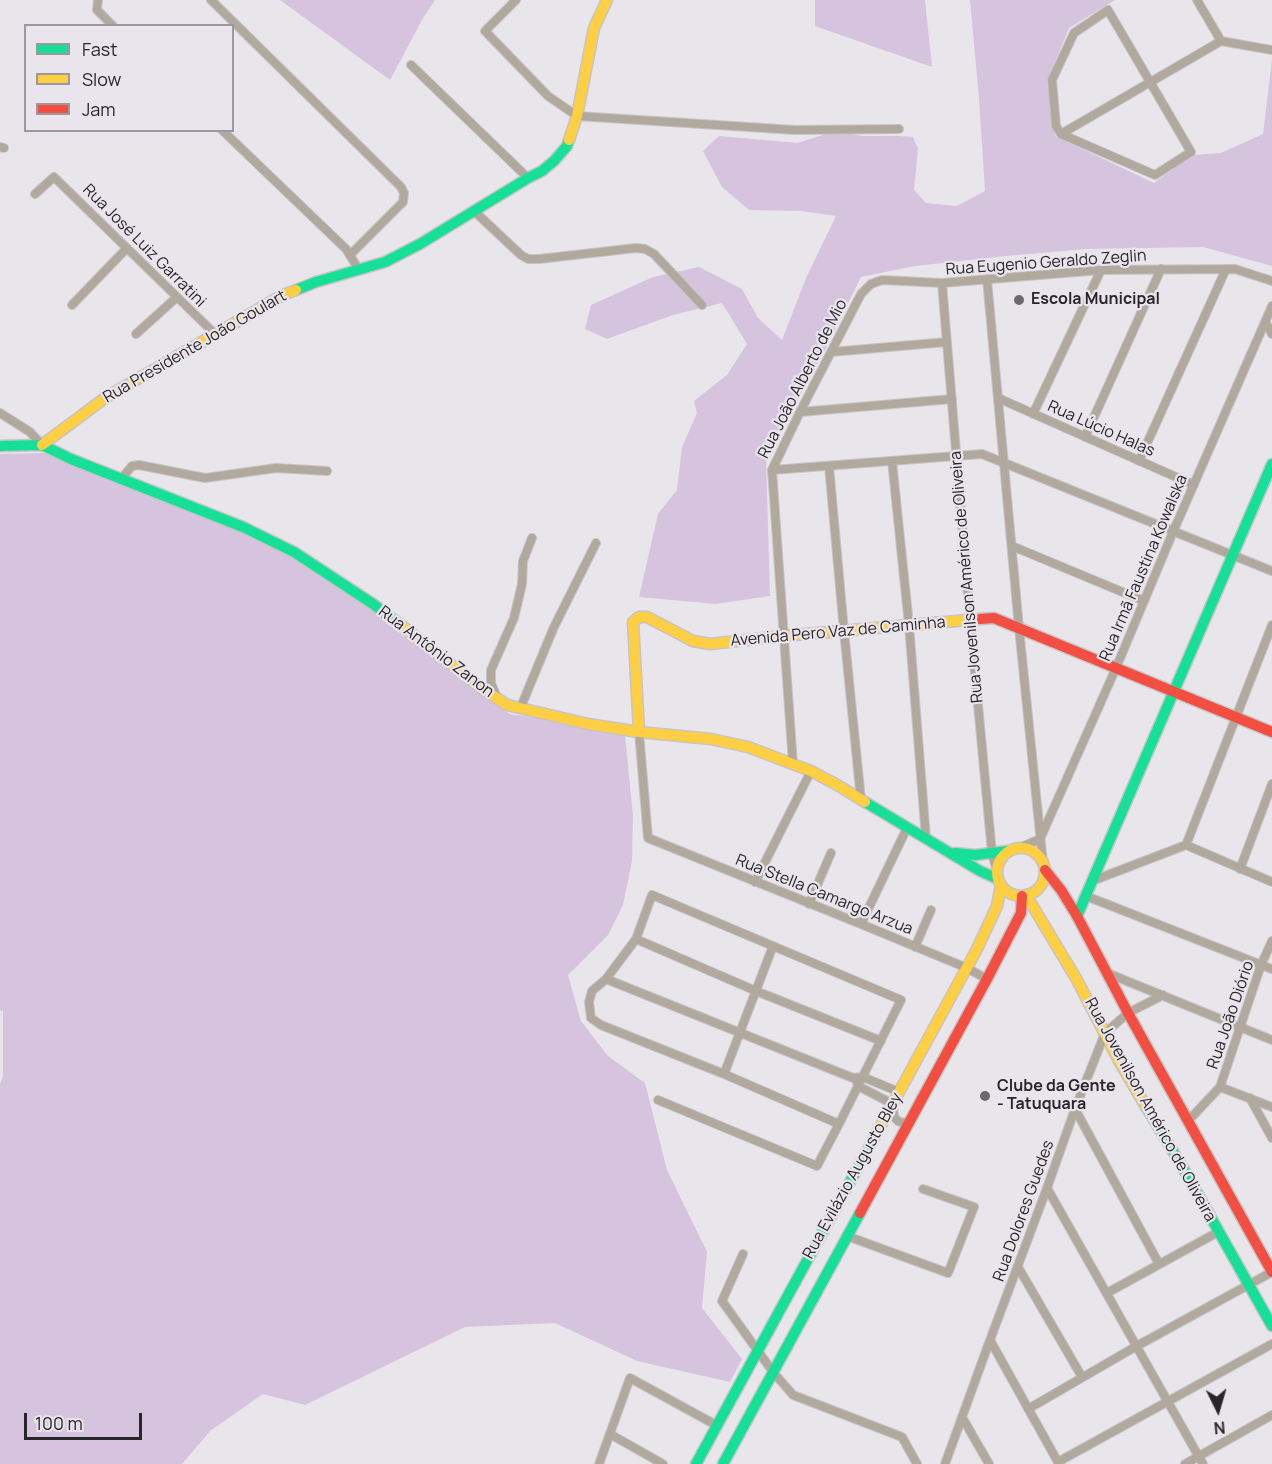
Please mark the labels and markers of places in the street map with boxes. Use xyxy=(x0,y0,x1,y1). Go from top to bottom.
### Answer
place label: Escola Municipal xyxy=(1031,290,1160,310)
marker: Escola Municipal xyxy=(1012,293,1026,307)
place label: Clube da Gente - Tatuquara xyxy=(997,1077,1116,1115)
marker: Clube da Gente - Tatuquara xyxy=(978,1089,992,1103)

